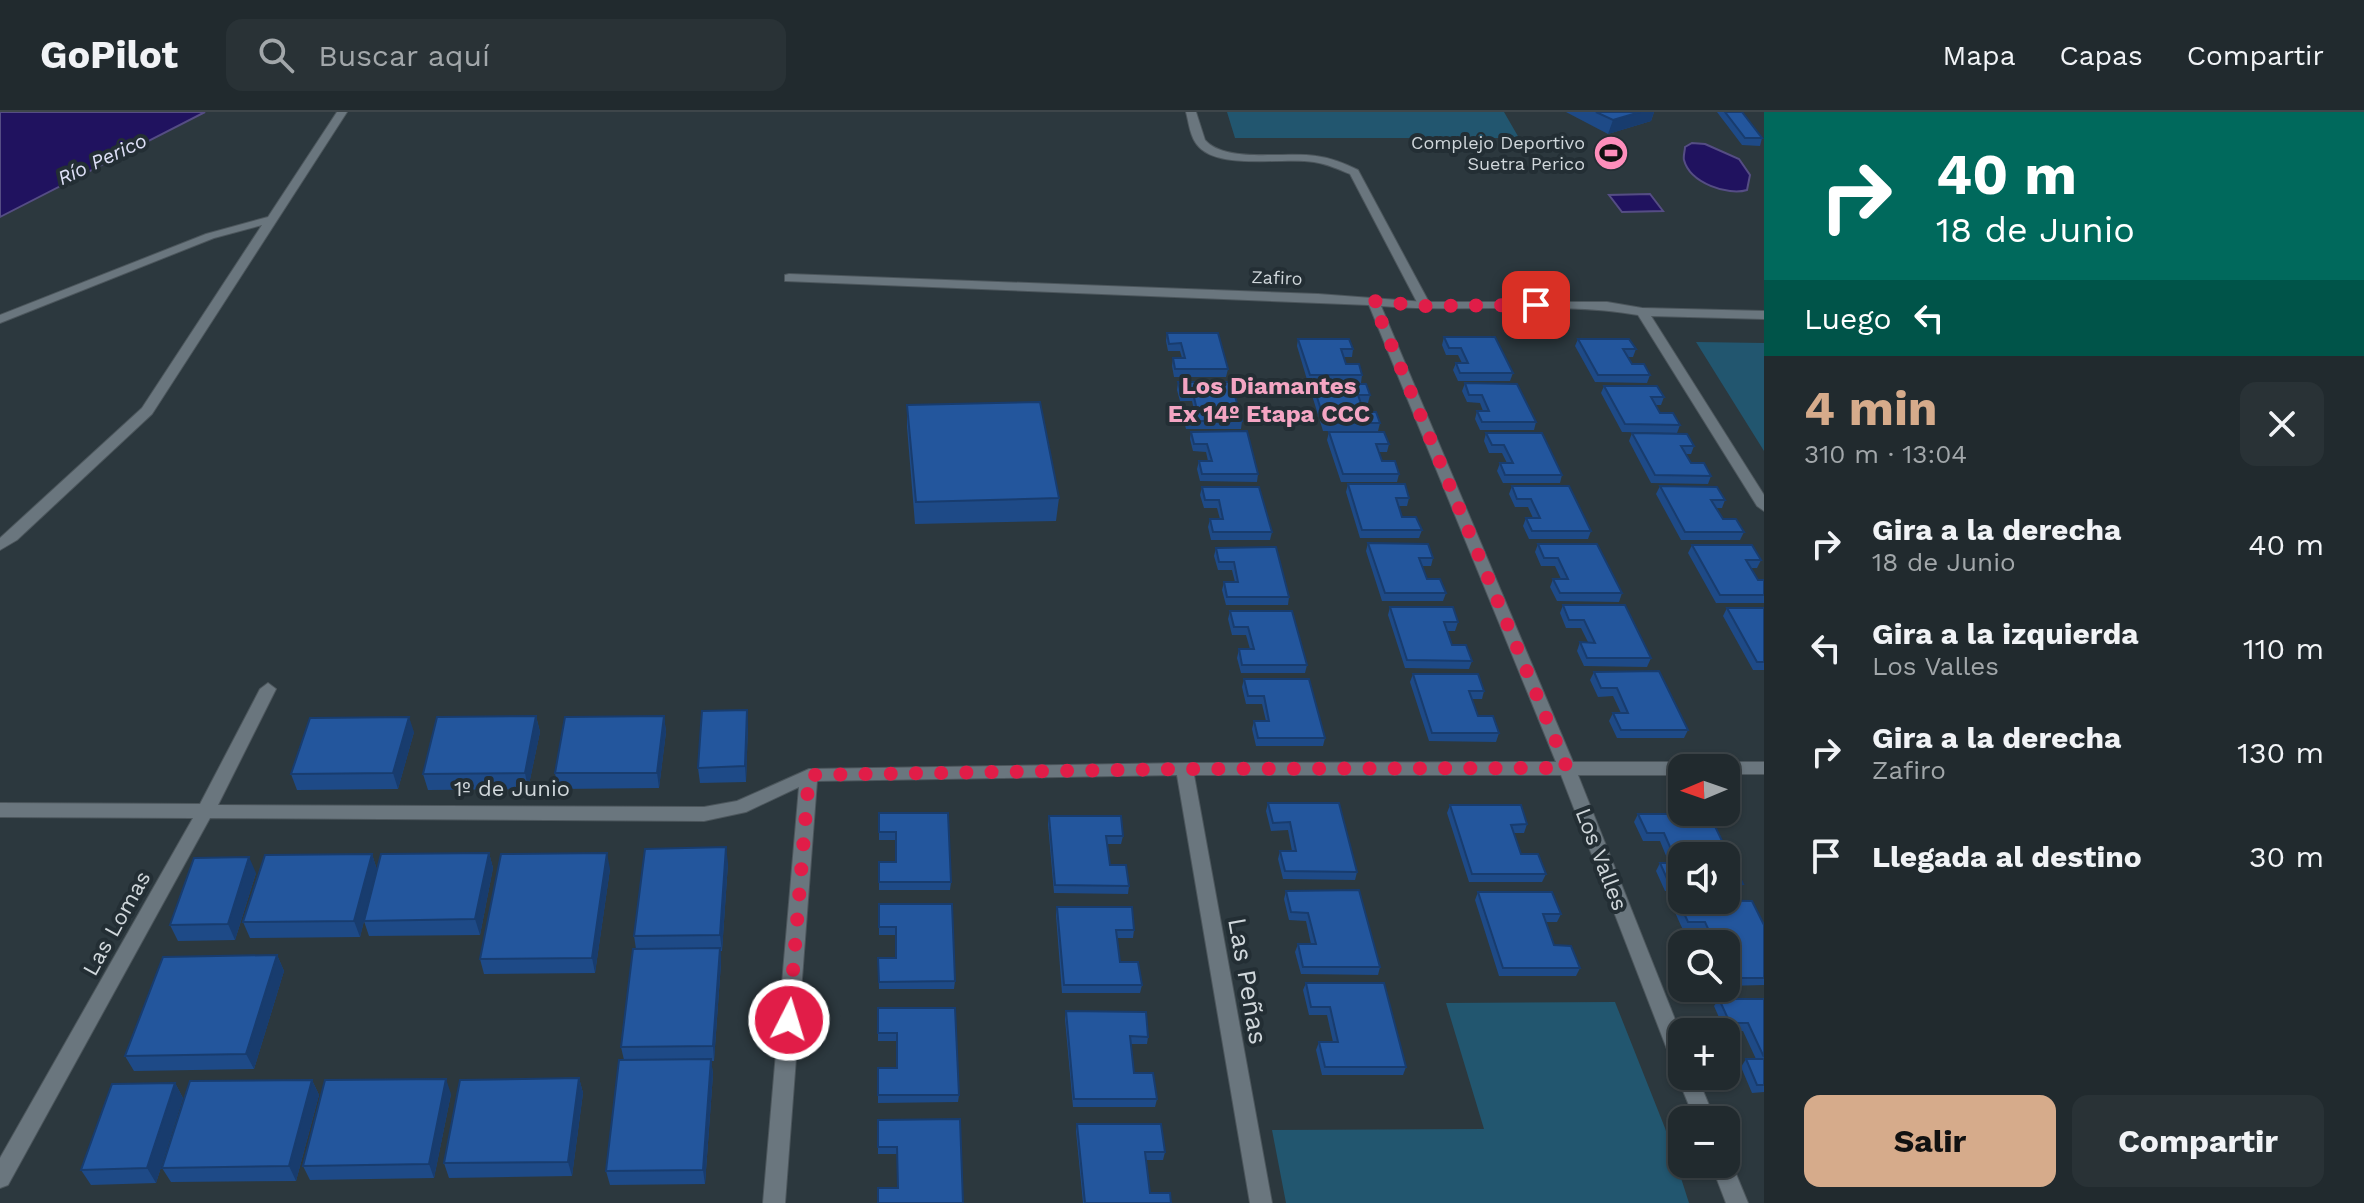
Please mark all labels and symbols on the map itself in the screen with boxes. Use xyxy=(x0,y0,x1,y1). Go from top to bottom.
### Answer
water label: Río Perico xyxy=(54,128,150,190)
place label: Complejo Deportivo Suetra Perico xyxy=(1411,132,1585,174)
sports icon: Complejo Deportivo Suetra Perico xyxy=(1592,134,1630,172)
street label: Zafiro xyxy=(1251,266,1303,289)
pin xyxy=(1502,271,1570,339)
district label: Los Diamantes Ex 14º Etapa CCC xyxy=(1168,372,1370,428)
north arrow xyxy=(1668,754,1740,826)
street label: 1º de Junio xyxy=(454,776,570,801)
street label: Los Valles xyxy=(1571,805,1632,914)
street label: Las Lomas xyxy=(77,867,155,980)
street label: Las Peñas xyxy=(1222,915,1274,1047)
position arrow xyxy=(747,978,831,1062)

